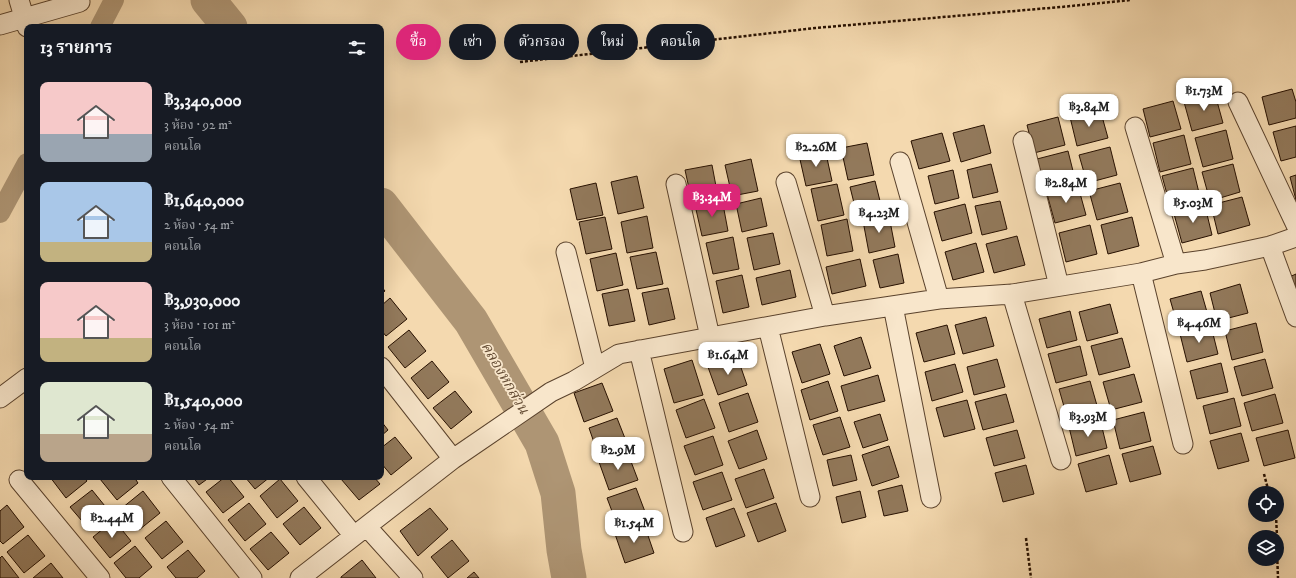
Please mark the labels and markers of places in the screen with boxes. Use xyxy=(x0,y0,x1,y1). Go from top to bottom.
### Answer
pin: ฿1.73M xyxy=(1171,78,1237,112)
pin: ฿3.84M xyxy=(1056,94,1122,128)
pin: ฿2.26M xyxy=(783,134,849,168)
pin: ฿2.84M xyxy=(1033,170,1099,204)
pin: ฿3.34M xyxy=(679,184,745,218)
pin: ฿5.03M xyxy=(1160,190,1226,224)
pin: ฿4.23M xyxy=(846,200,912,234)
pin: ฿4.46M xyxy=(1166,310,1232,344)
pin: ฿1.64M xyxy=(695,342,761,376)
pin: ฿3.93M xyxy=(1055,404,1121,438)
pin: ฿2.9M xyxy=(590,437,646,471)
pin: ฿2.44M xyxy=(79,505,145,539)
pin: ฿1.54M xyxy=(601,510,667,544)

